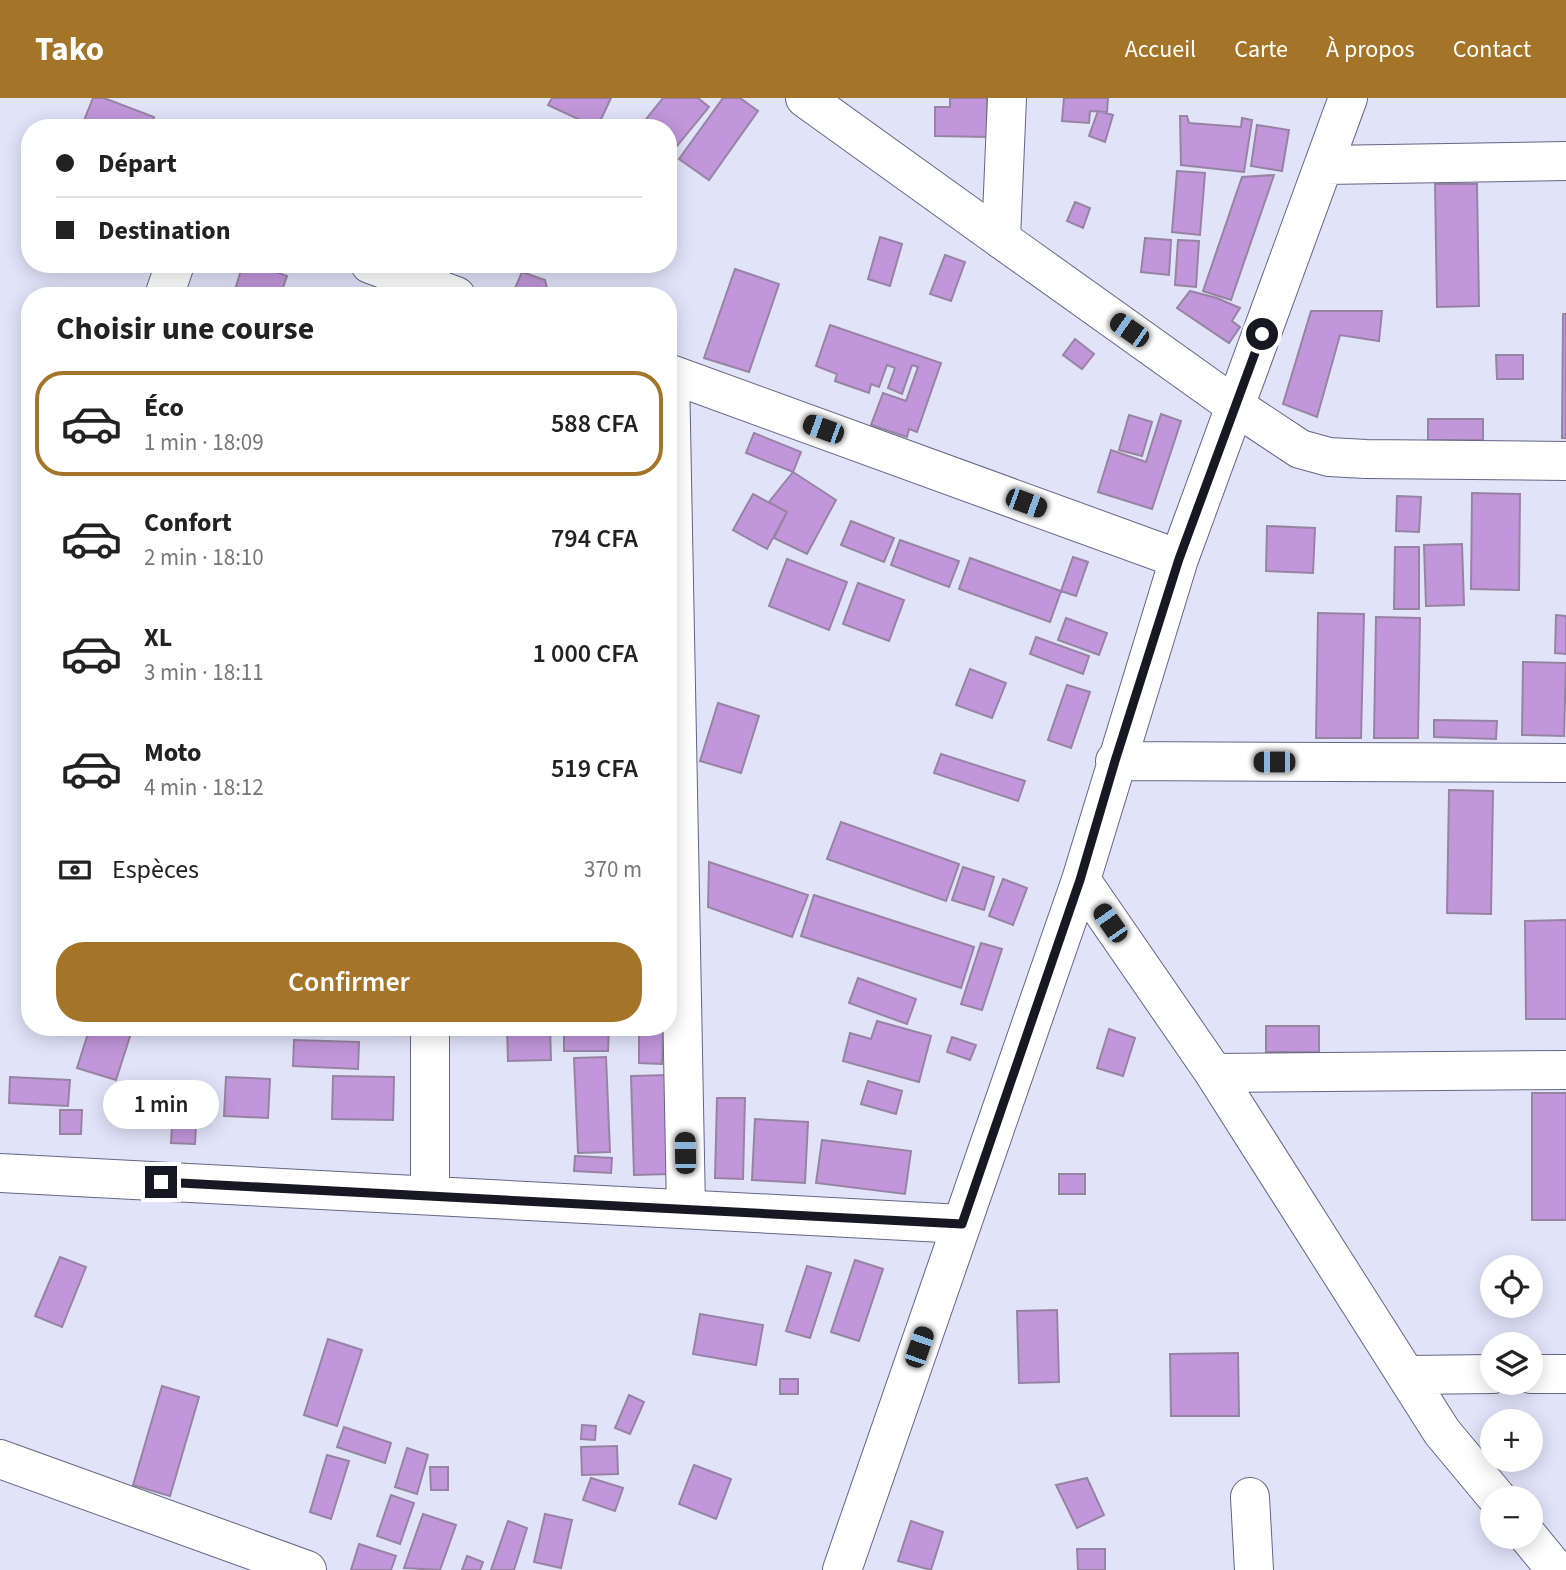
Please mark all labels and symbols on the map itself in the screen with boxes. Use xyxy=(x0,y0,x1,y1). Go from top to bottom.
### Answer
car xyxy=(1106,309,1153,351)
route start xyxy=(1246,318,1278,350)
car xyxy=(800,412,847,446)
car xyxy=(1003,486,1050,520)
car xyxy=(1254,752,1296,773)
car xyxy=(1090,900,1131,946)
callout: 1 min xyxy=(103,1080,219,1130)
car xyxy=(675,1132,696,1174)
route end xyxy=(145,1166,177,1198)
car xyxy=(903,1324,936,1370)

